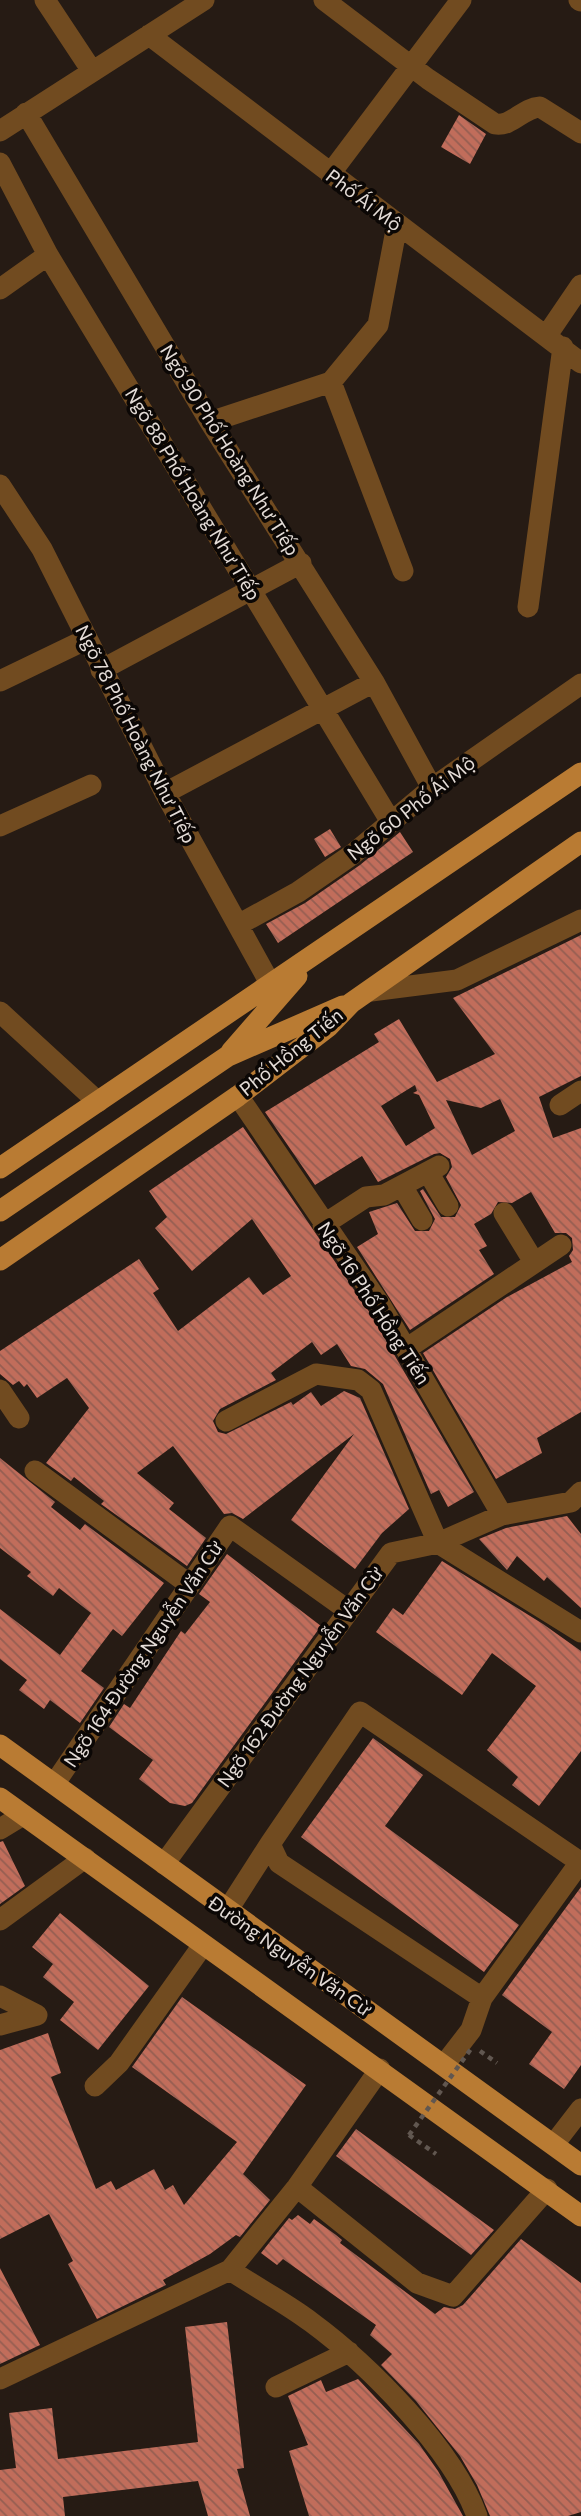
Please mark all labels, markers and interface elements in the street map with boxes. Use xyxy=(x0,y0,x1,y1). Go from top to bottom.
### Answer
street label: Phố Ái Mộ xyxy=(322,164,407,236)
street label: Ngõ 90 Phố Hoàng Như Tiếp xyxy=(156,340,305,559)
street label: Ngõ 88 Phố Hoàng Như Tiếp xyxy=(121,383,266,604)
street label: Ngõ 78 Phố Hoàng Như Tiếp xyxy=(71,621,202,847)
street label: Ngõ 60 Phố Ái Mộ xyxy=(342,751,479,865)
street label: Phố Hồng Tiến xyxy=(234,1003,347,1100)
street label: Ngõ 16 Phố Hồng Tiến xyxy=(313,1217,436,1388)
street label: Ngõ 164 Đường Nguyễn Văn Cừ xyxy=(58,1536,227,1771)
street label: Ngõ 162 Đường Nguyễn Văn Cừ xyxy=(212,1561,388,1791)
street label: Đường Nguyễn Văn Cừ xyxy=(204,1890,377,2021)

